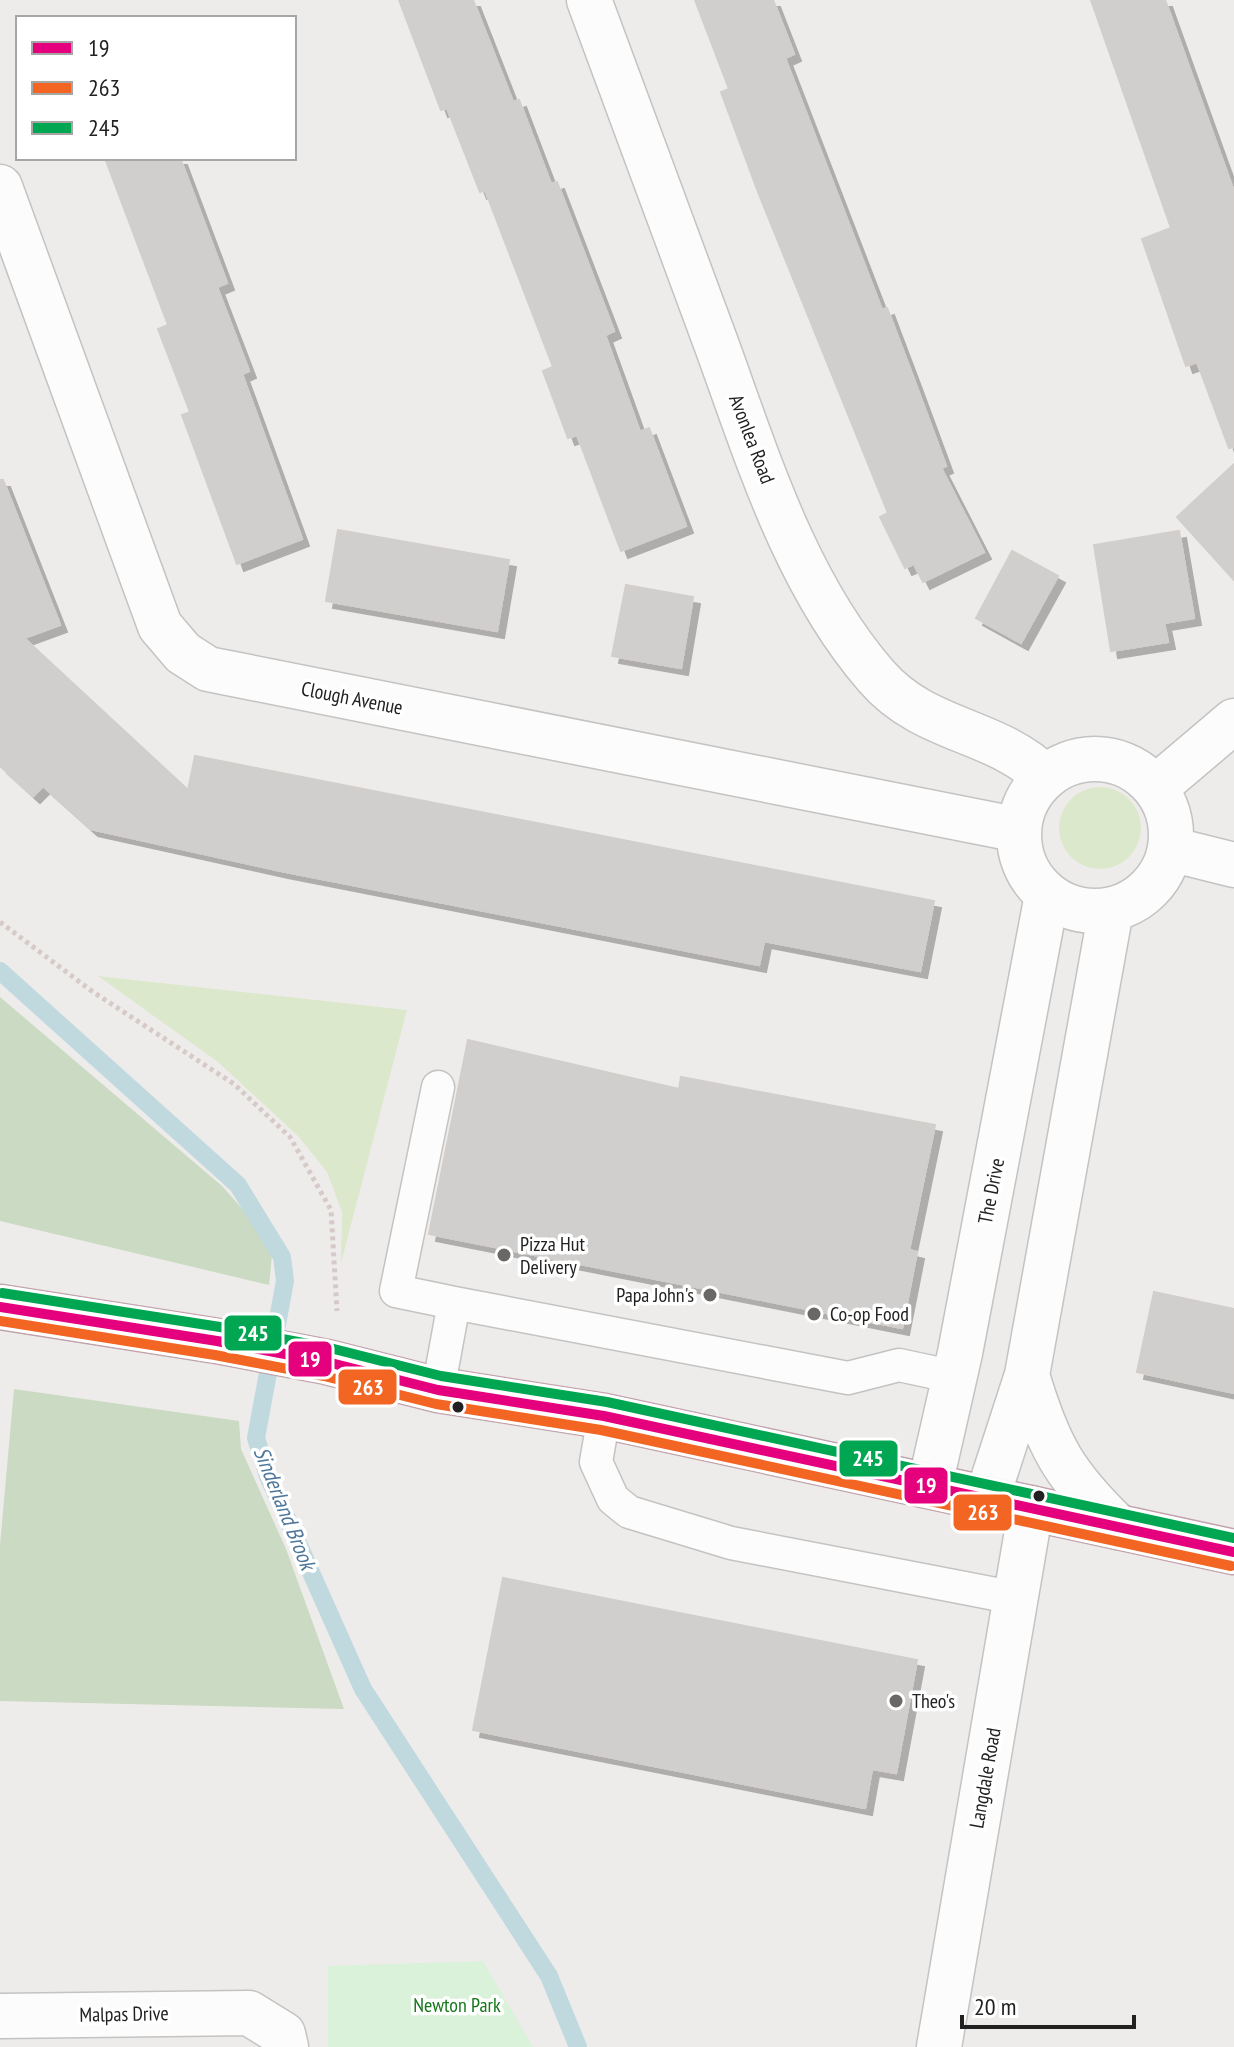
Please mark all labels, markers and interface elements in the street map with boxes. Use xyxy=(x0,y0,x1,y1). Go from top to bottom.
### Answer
legend xyxy=(16,16,296,160)
text: 19 xyxy=(88,32,110,63)
text: 263 xyxy=(88,72,120,103)
text: 245 xyxy=(88,112,120,143)
street label: Avonlea Road xyxy=(723,391,781,487)
street label: Clough Avenue xyxy=(299,675,405,721)
street label: The Drive xyxy=(972,1156,1010,1226)
place label: Pizza Hut Delivery xyxy=(520,1231,585,1280)
marker: Pizza Hut Delivery xyxy=(495,1246,513,1264)
place label: Papa John's xyxy=(616,1282,694,1308)
marker: Papa John's xyxy=(701,1286,719,1304)
place label: Co-op Food xyxy=(830,1301,909,1327)
marker: Co-op Food xyxy=(805,1305,823,1323)
line badge: 245 xyxy=(223,1314,283,1352)
text: 245 xyxy=(237,1319,269,1347)
line badge: 19 xyxy=(287,1340,333,1378)
text: 19 xyxy=(299,1345,321,1373)
line badge: 263 xyxy=(337,1368,398,1406)
text: 263 xyxy=(352,1373,384,1401)
unlabelled marker xyxy=(450,1399,466,1415)
line badge: 245 xyxy=(838,1439,899,1478)
water label: Sinderland Brook xyxy=(248,1442,323,1576)
text: 245 xyxy=(852,1444,884,1472)
line badge: 19 xyxy=(903,1466,949,1505)
text: 19 xyxy=(915,1471,937,1499)
unlabelled marker xyxy=(1031,1488,1047,1504)
line badge: 263 xyxy=(952,1493,1013,1532)
text: 263 xyxy=(967,1498,999,1526)
place label: Theo's xyxy=(912,1688,955,1714)
marker: Theo's xyxy=(887,1692,905,1710)
street label: Langdale Road xyxy=(963,1726,1007,1830)
scale bar xyxy=(962,1979,1134,2029)
text: 20 m xyxy=(974,1991,1016,2022)
park label: Newton Park xyxy=(413,1992,501,2018)
street label: Malpas Drive xyxy=(79,2000,169,2028)

